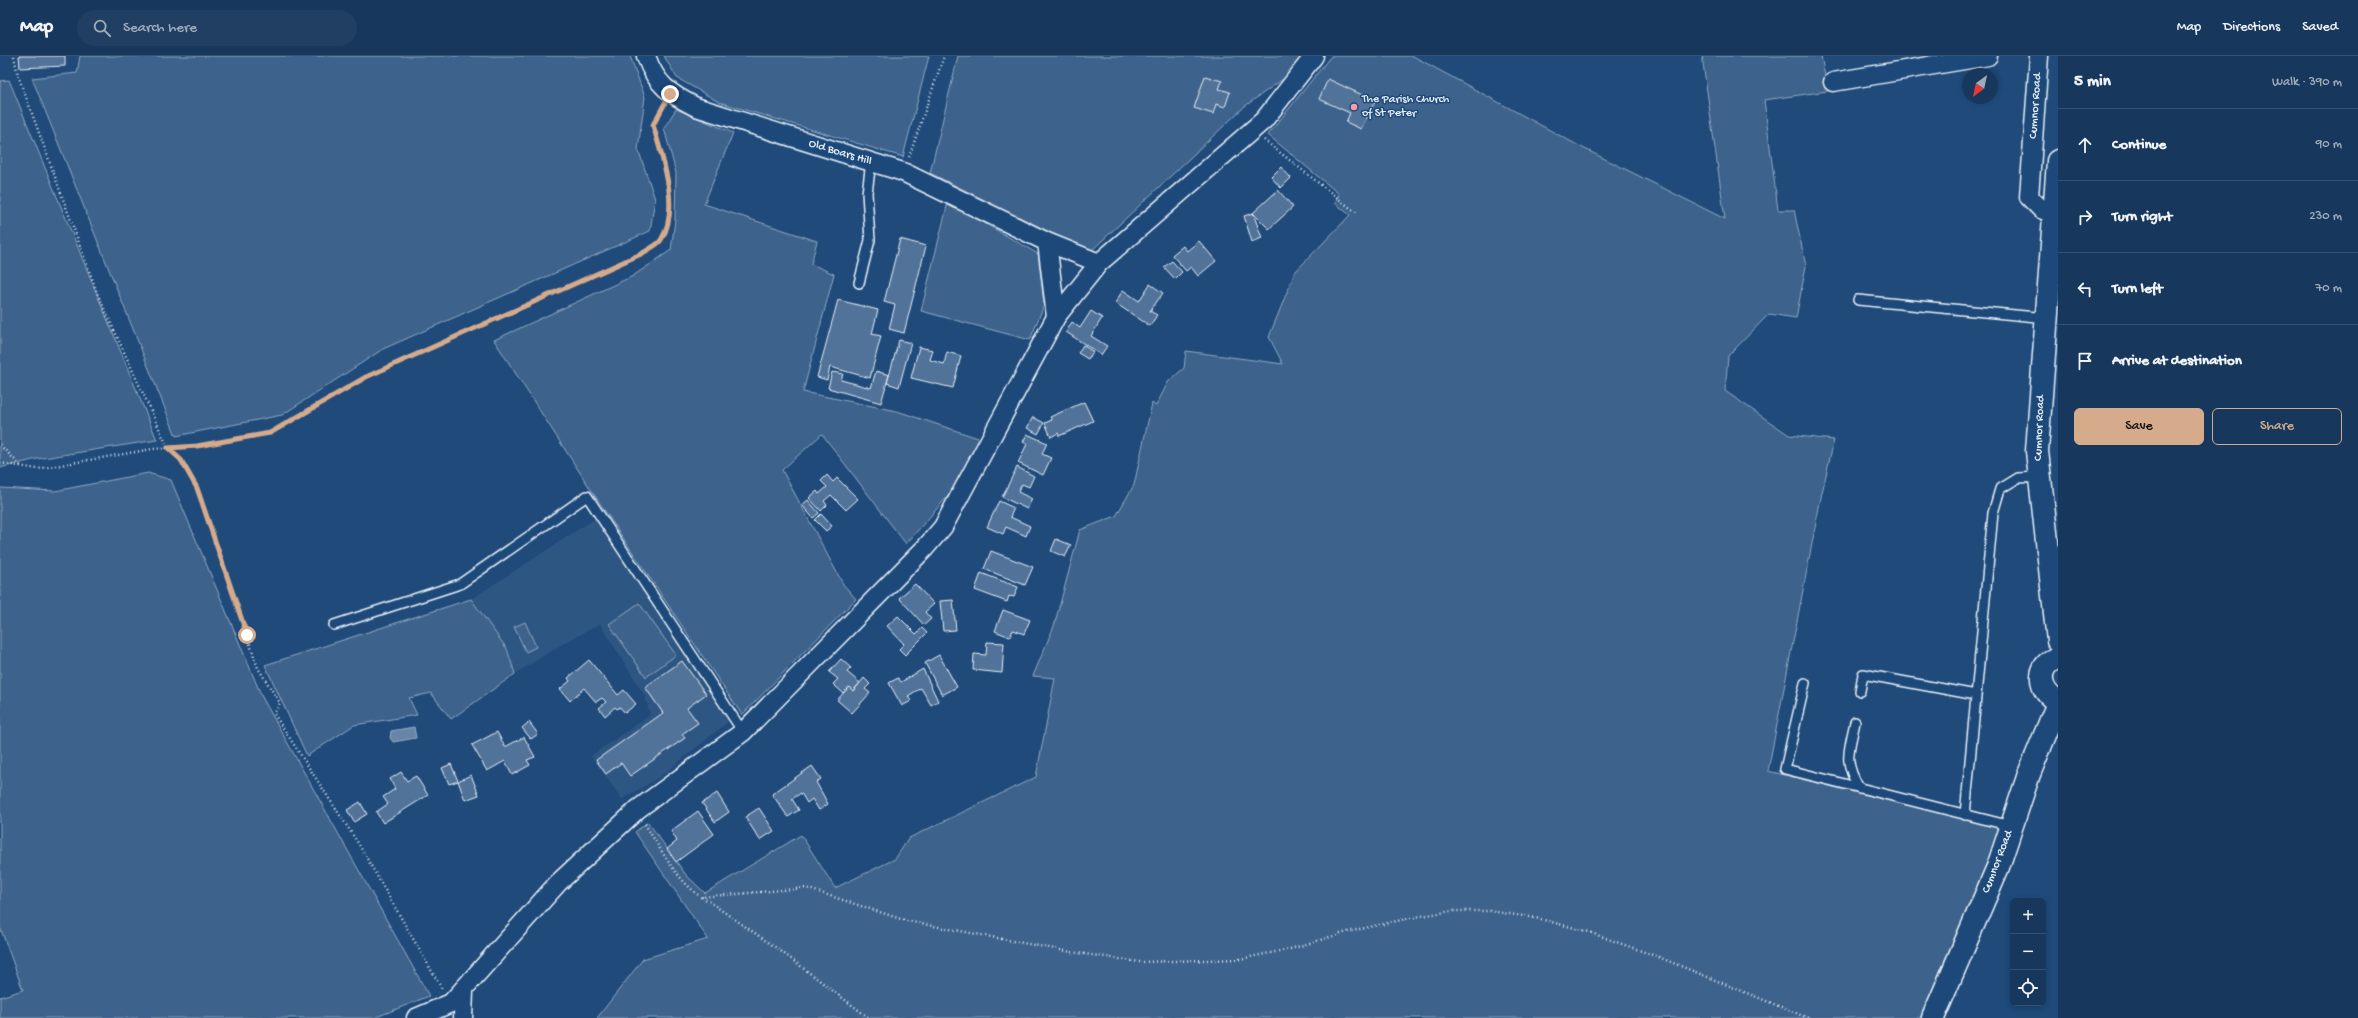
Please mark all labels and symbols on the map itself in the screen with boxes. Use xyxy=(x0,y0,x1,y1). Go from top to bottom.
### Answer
north arrow xyxy=(1962,68,1998,104)
street label: Cumnor Road xyxy=(2027,72,2045,139)
route end xyxy=(661,85,679,103)
place label: The Parish Church of St Peter xyxy=(1361,93,1450,121)
marker: The Parish Church of St Peter xyxy=(1349,102,1359,112)
street label: Old Boars Hill xyxy=(807,137,873,169)
street label: Cumnor Road xyxy=(2032,394,2048,461)
route start xyxy=(238,626,256,644)
street label: Cumnor Road xyxy=(1980,828,2017,895)

